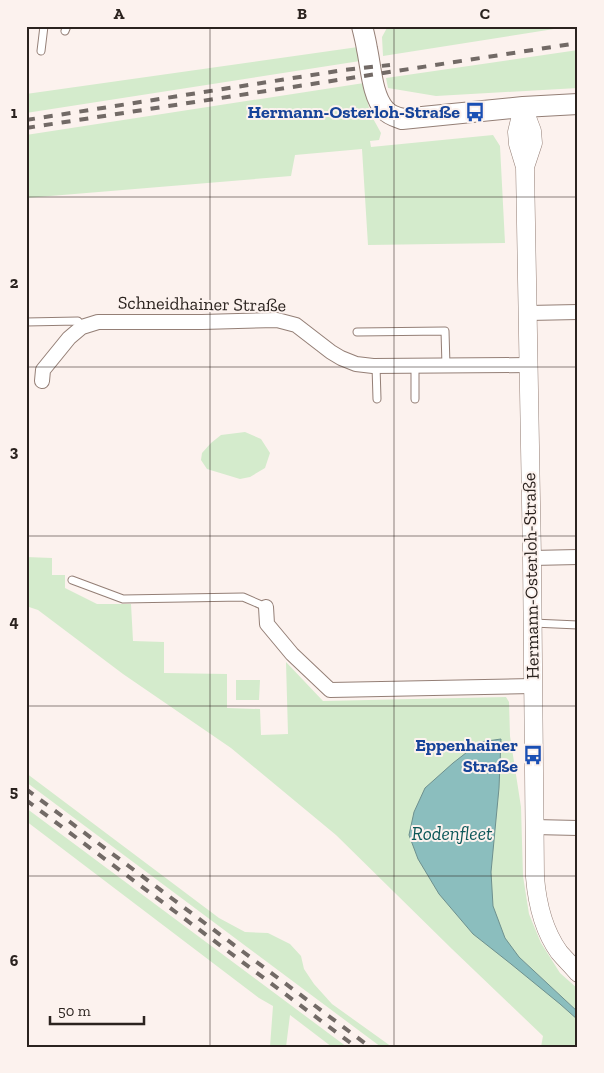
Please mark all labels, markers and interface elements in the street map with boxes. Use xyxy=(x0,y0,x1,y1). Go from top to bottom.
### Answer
text: A xyxy=(114,4,125,23)
text: B xyxy=(297,4,307,23)
text: C xyxy=(480,4,490,23)
place label: Hermann-Osterloh-Straße xyxy=(248,101,460,123)
bus stop icon: Hermann-Osterloh-Straße xyxy=(464,101,486,123)
text: 1 xyxy=(11,103,18,122)
text: 2 xyxy=(10,273,19,292)
street label: Schneidhainer Straße xyxy=(118,292,286,316)
text: 3 xyxy=(10,442,19,461)
street label: Hermann-Osterloh-Straße xyxy=(518,473,544,679)
text: 4 xyxy=(9,612,19,631)
place label: Eppenhainer Straße xyxy=(415,734,518,777)
bus stop icon: Eppenhainer Straße xyxy=(522,744,544,766)
text: 5 xyxy=(10,782,18,801)
water label: Rodenfleet xyxy=(412,822,493,845)
text: 6 xyxy=(10,951,19,970)
scale bar xyxy=(50,993,144,1025)
text: 50 m xyxy=(58,1002,91,1020)

